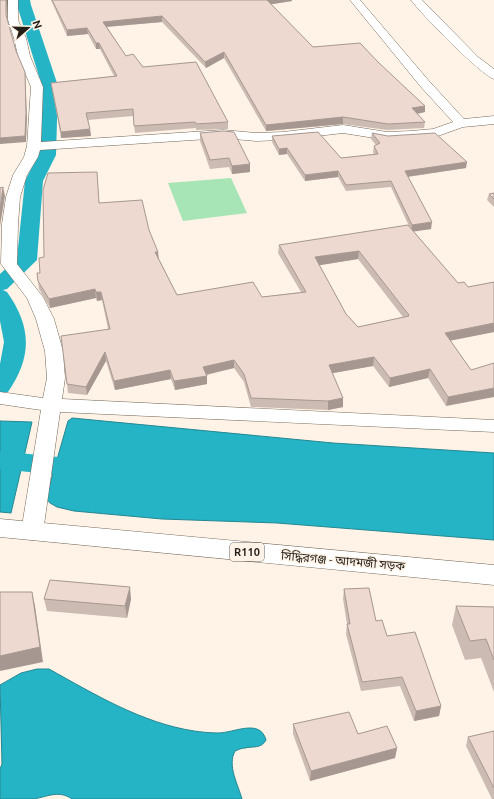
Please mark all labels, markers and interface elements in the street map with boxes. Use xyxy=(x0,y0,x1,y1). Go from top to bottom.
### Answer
north arrow xyxy=(8,8,48,48)
text: N xyxy=(30,19,44,30)
road number: R110 xyxy=(230,543,264,561)
street label: সিদ্ধিরগঞ্জ - আদমজী সড়ক xyxy=(279,548,406,573)

